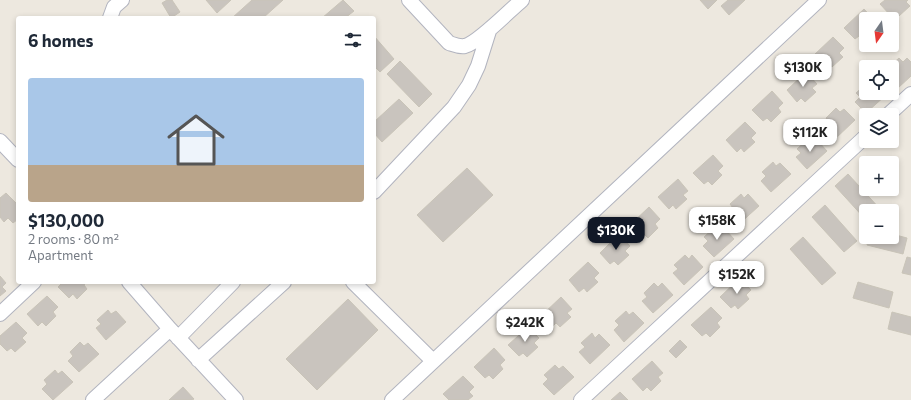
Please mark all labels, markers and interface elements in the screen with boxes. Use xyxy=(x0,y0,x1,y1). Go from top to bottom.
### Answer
north arrow xyxy=(859,12,899,52)
map controls xyxy=(859,12,899,244)
icon: filters xyxy=(342,29,364,51)
text: 6 homes xyxy=(28,30,93,51)
pin: $130K xyxy=(775,54,831,88)
text: $130K xyxy=(784,59,822,75)
button: locate xyxy=(859,60,899,100)
icon: home xyxy=(160,104,232,176)
button: layers xyxy=(859,108,899,148)
pin: $112K xyxy=(782,119,838,153)
text: $112K xyxy=(792,124,828,140)
button: + xyxy=(859,156,899,196)
button: − xyxy=(859,204,899,244)
pin: $158K xyxy=(689,207,745,241)
text: $130,000 xyxy=(28,210,104,231)
text: $158K xyxy=(698,212,736,228)
pin: $130K xyxy=(588,217,644,251)
text: $130K xyxy=(597,222,635,238)
text: 2 rooms · 80 m² xyxy=(28,231,119,247)
text: Apartment xyxy=(28,247,93,263)
pin: $152K xyxy=(709,261,765,295)
text: $152K xyxy=(718,266,756,282)
pin: $242K xyxy=(497,309,553,343)
text: $242K xyxy=(505,314,545,330)

